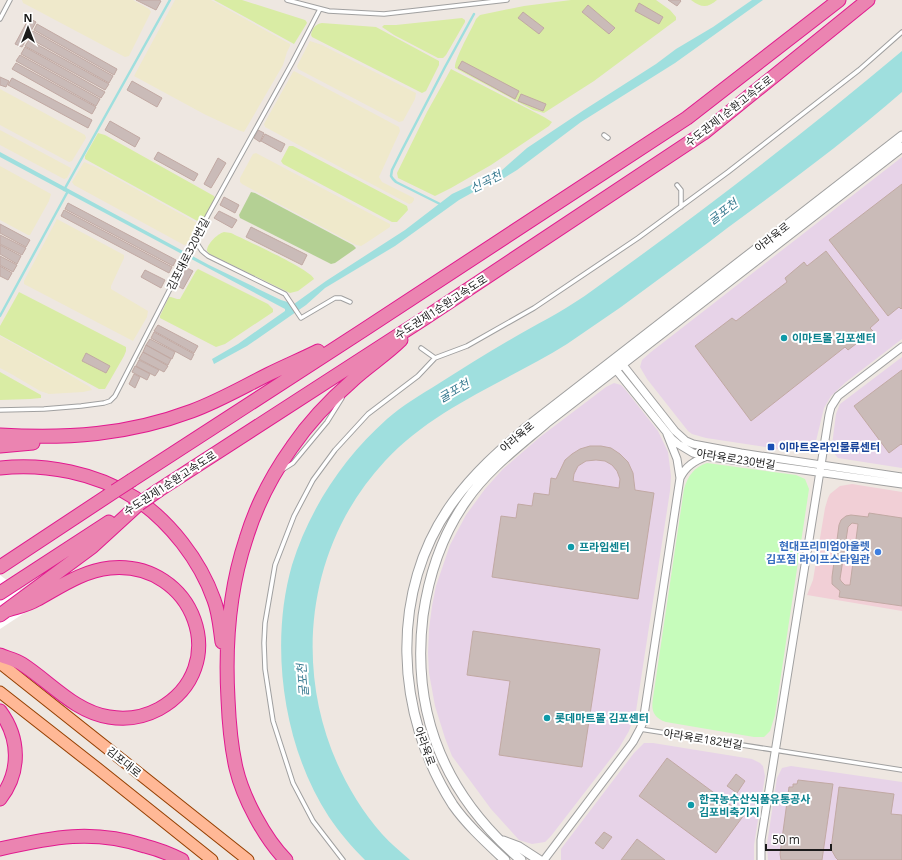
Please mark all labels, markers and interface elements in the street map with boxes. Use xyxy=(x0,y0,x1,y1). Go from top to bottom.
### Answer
north arrow xyxy=(8,8,48,48)
text: N xyxy=(24,10,32,25)
street label: 수도권제1순환고속도로 xyxy=(682,72,776,150)
water label: 신곡천 xyxy=(467,166,506,197)
water label: 굴포천 xyxy=(704,194,743,228)
street label: 김포대로320번길 xyxy=(163,215,212,293)
street label: 아라육로 xyxy=(751,218,792,255)
street label: 수도권제1순환고속도로 xyxy=(392,271,490,342)
place label: 이마트몰 김포센터 xyxy=(792,330,876,345)
marker: 이마트몰 김포센터 xyxy=(779,333,789,343)
water label: 굴포천 xyxy=(435,374,474,406)
street label: 아라육로 xyxy=(496,418,537,455)
place label: 이마트온라인물류센터 xyxy=(779,439,880,454)
marker: 이마트온라인물류센터 xyxy=(766,442,776,452)
street label: 아라육로230번길 xyxy=(696,445,777,472)
street label: 수도권제1순환고속도로 xyxy=(121,447,219,518)
place label: 현대프리미엄아울렛 김포점 라이프스타일관 xyxy=(766,538,870,566)
place label: 프라임센터 xyxy=(579,539,630,554)
marker: 프라임센터 xyxy=(566,542,576,552)
marker: 현대프리미엄아울렛 김포점 라이프스타일관 xyxy=(873,547,883,557)
water label: 굴포천 xyxy=(292,661,312,697)
place label: 롯데마트몰 김포센터 xyxy=(555,710,649,725)
marker: 롯데마트몰 김포센터 xyxy=(542,713,552,723)
street label: 아라육로 xyxy=(411,724,439,767)
street label: 아라육로182번길 xyxy=(663,725,744,752)
street label: 김포대로 xyxy=(104,743,145,780)
place label: 한국농수산식품유통공사 김포비축기지 xyxy=(699,791,810,819)
marker: 한국농수산식품유통공사 김포비축기지 xyxy=(686,800,696,810)
scale bar xyxy=(766,826,831,852)
text: 50 m xyxy=(772,831,800,848)

